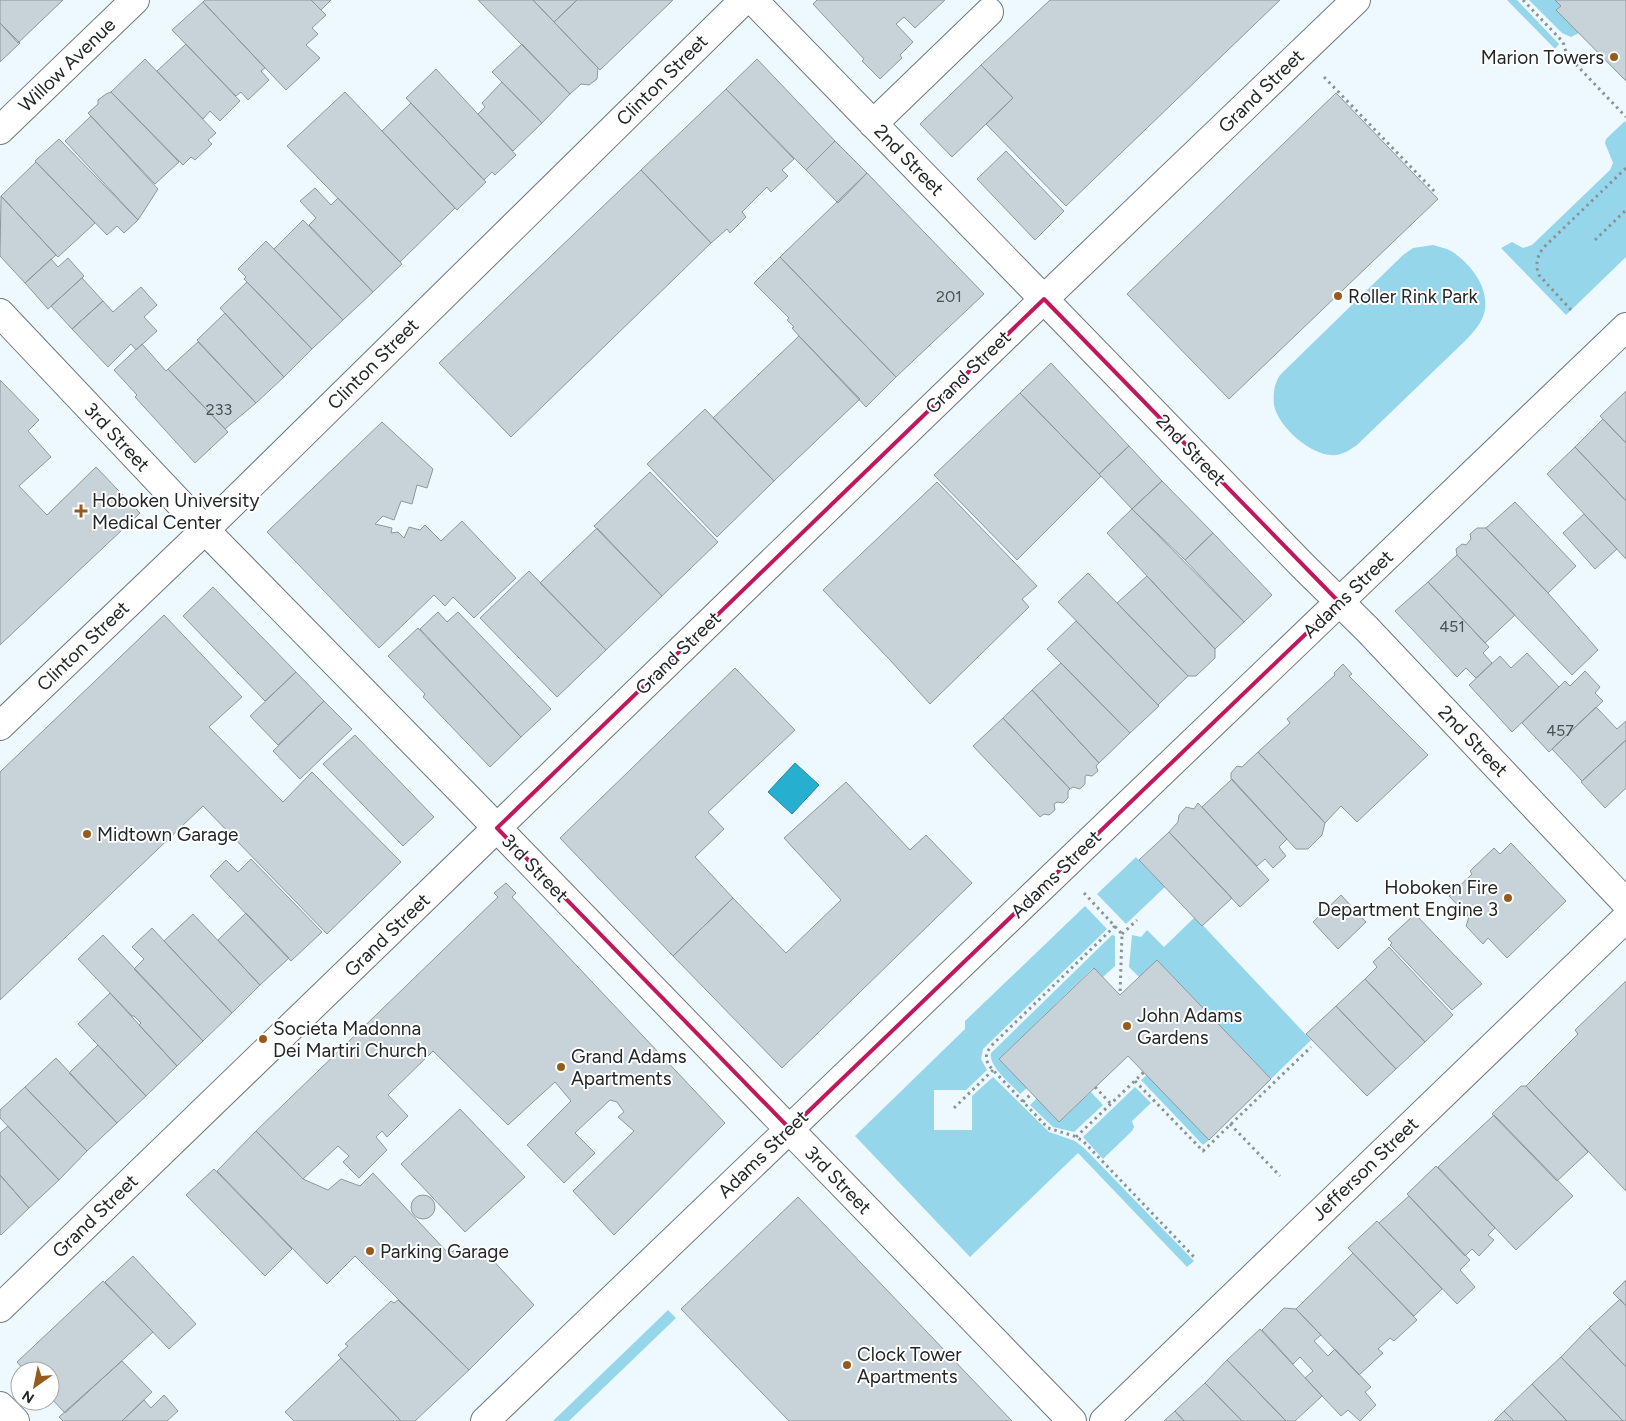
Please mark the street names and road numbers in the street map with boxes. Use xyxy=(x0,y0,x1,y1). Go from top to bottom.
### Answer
street label: Willow Avenue xyxy=(14,13,120,117)
street label: Clinton Street xyxy=(612,30,712,130)
street label: Grand Street xyxy=(1213,44,1309,138)
street label: 2nd Street xyxy=(869,120,949,200)
street label: Clinton Street xyxy=(323,314,423,414)
street label: Grand Street xyxy=(920,325,1016,419)
street label: 3rd Street xyxy=(79,398,155,476)
street label: 2nd Street xyxy=(1151,410,1231,490)
street label: Adams Street xyxy=(1298,545,1398,643)
street label: Clinton Street xyxy=(32,596,134,696)
street label: Grand Street xyxy=(630,606,726,700)
street label: 2nd Street xyxy=(1433,701,1513,781)
street label: Adams Street xyxy=(1006,825,1106,923)
street label: 3rd Street xyxy=(497,829,573,907)
street label: Grand Street xyxy=(339,888,435,982)
street label: Adams Street xyxy=(713,1105,813,1203)
street label: Jefferson Street xyxy=(1307,1112,1423,1226)
street label: 3rd Street xyxy=(800,1141,876,1219)
street label: Grand Street xyxy=(47,1169,143,1263)

